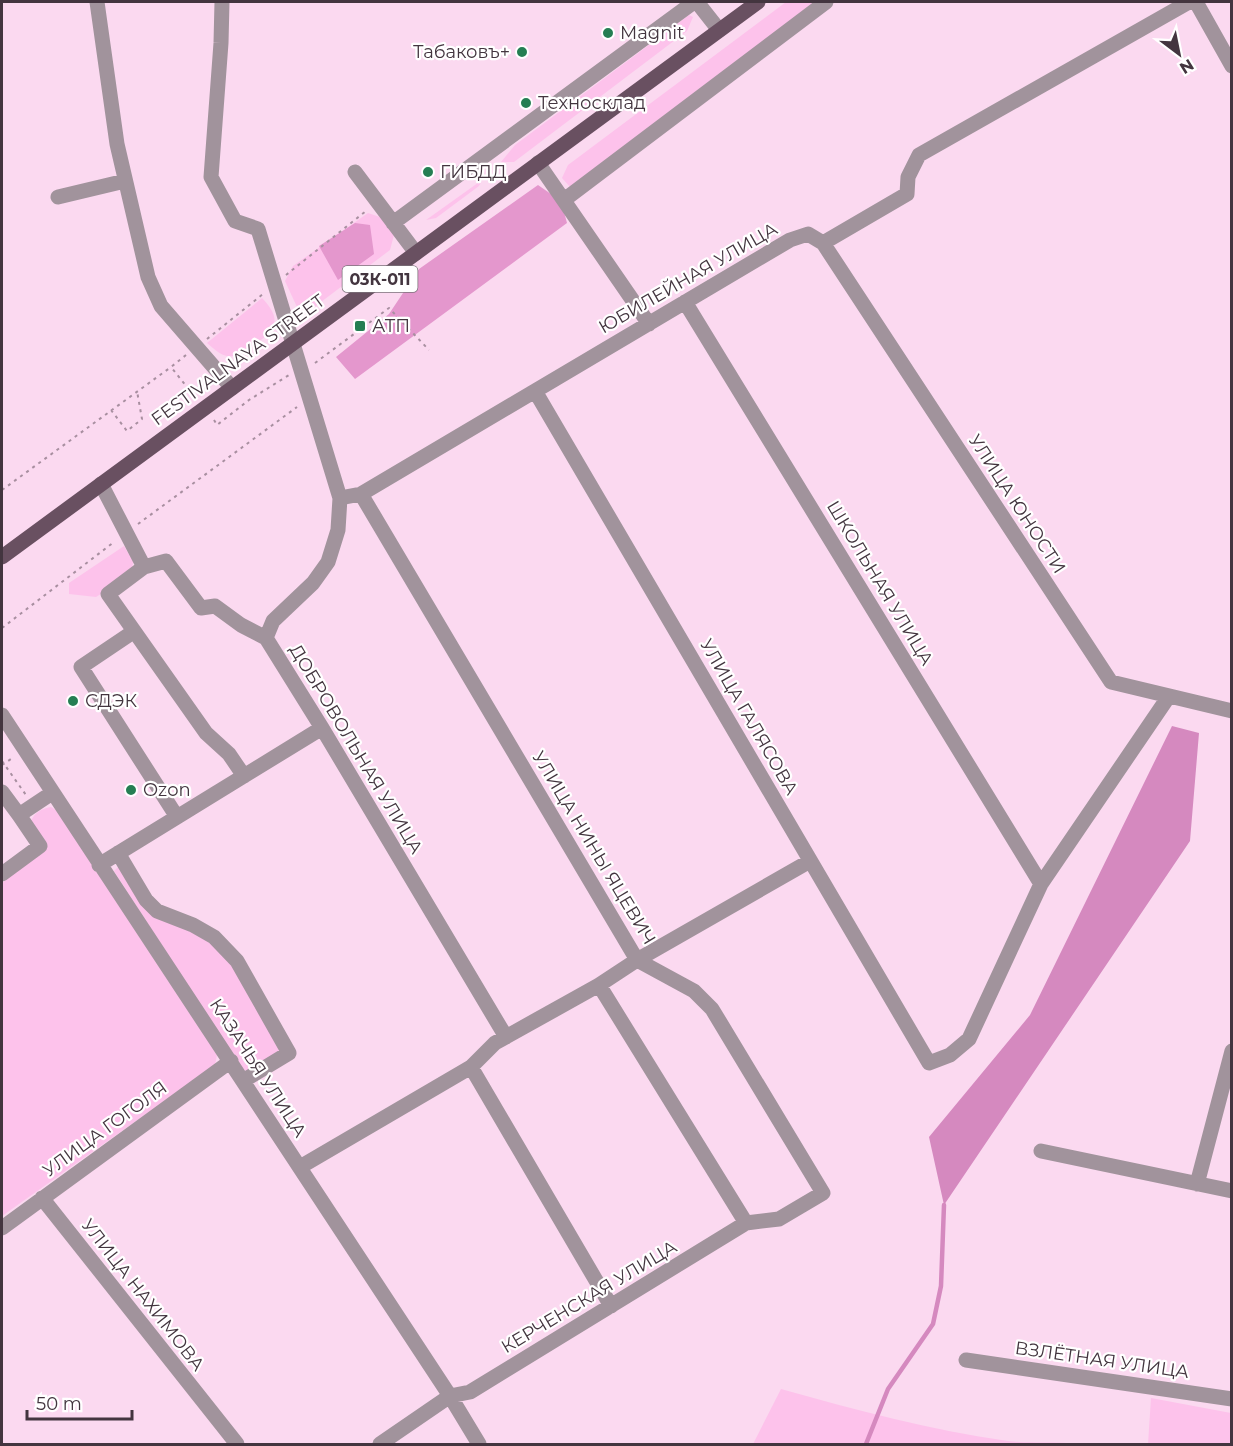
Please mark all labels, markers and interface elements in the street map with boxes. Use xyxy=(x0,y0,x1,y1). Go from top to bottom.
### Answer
place label: Magnit xyxy=(620,22,684,44)
north arrow xyxy=(1149,24,1209,84)
marker: Magnit xyxy=(601,26,615,40)
place label: Табаковъ+ xyxy=(413,41,510,63)
marker: Табаковъ+ xyxy=(515,45,529,59)
text: N xyxy=(1176,55,1197,78)
place label: Техносклад xyxy=(538,92,646,114)
marker: Техносклад xyxy=(519,96,533,110)
place label: ГИБДД xyxy=(440,161,506,183)
marker: ГИБДД xyxy=(421,165,435,179)
street label: ЮБИЛЕЙНАЯ УЛИЦА xyxy=(595,217,782,338)
road number: 03К-011 xyxy=(342,266,418,292)
street label: FESTIVALNAYA STREET xyxy=(147,289,329,430)
place label: АТП xyxy=(372,315,410,337)
marker: АТП xyxy=(353,319,367,333)
street label: УЛИЦА ЮНОСТИ xyxy=(964,430,1070,578)
street label: ШКОЛЬНАЯ УЛИЦА xyxy=(822,497,938,670)
street label: УЛИЦА ГАЛЯСОВА xyxy=(695,635,803,799)
street label: ДОБРОВОЛЬНАЯ УЛИЦА xyxy=(285,640,428,858)
place label: СДЭК xyxy=(85,690,138,712)
marker: СДЭК xyxy=(66,694,80,708)
street label: УЛИЦА НИНЫ ЯЦЕВИЧ xyxy=(527,747,661,949)
place label: Ozon xyxy=(143,779,191,801)
marker: Ozon xyxy=(124,783,138,797)
street label: КАЗАЧЬЯ УЛИЦА xyxy=(205,994,311,1142)
street label: УЛИЦА ГОГОЛЯ xyxy=(39,1077,171,1181)
street label: УЛИЦА НАХИМОВА xyxy=(77,1215,210,1376)
street label: КЕРЧЕНСКАЯ УЛИЦА xyxy=(497,1236,681,1358)
street label: ВЗЛЁТНАЯ УЛИЦА xyxy=(1014,1337,1191,1383)
scale bar xyxy=(27,1383,132,1421)
text: 50 m xyxy=(36,1393,82,1415)

